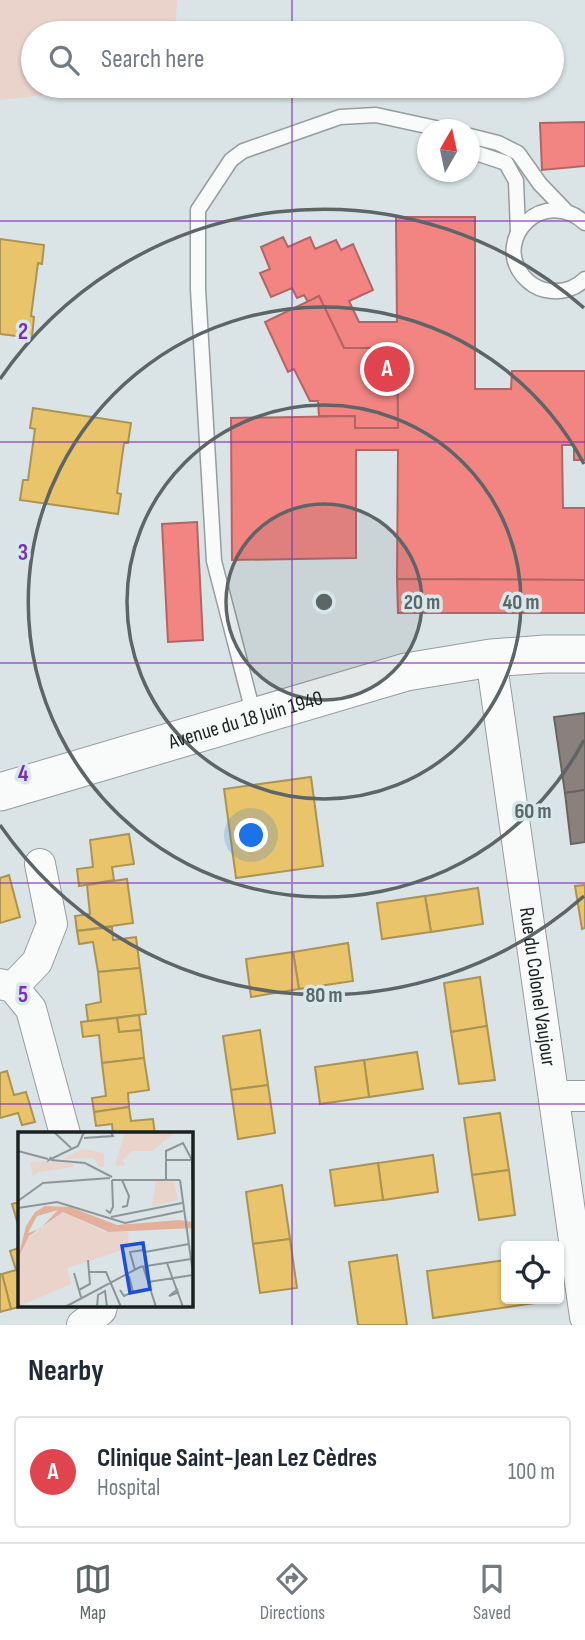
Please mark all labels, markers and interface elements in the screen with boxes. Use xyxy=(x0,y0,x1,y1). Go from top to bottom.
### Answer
search box xyxy=(21,21,564,98)
icon: search xyxy=(45,41,83,79)
text: Search here xyxy=(101,44,204,75)
north arrow xyxy=(417,119,480,182)
text: 2 xyxy=(18,318,28,346)
pin: A xyxy=(364,343,410,395)
text: 3 xyxy=(18,539,28,567)
centre of rings xyxy=(312,590,336,614)
text: 20 m xyxy=(404,590,440,615)
text: 40 m xyxy=(503,590,539,615)
street label: Avenue du 18 Juin 1940 xyxy=(165,685,326,755)
text: 4 xyxy=(18,760,29,788)
text: 60 m xyxy=(514,799,552,824)
your location xyxy=(234,818,268,852)
street label: Rue du Colonel Vaujour xyxy=(514,906,561,1068)
text: 5 xyxy=(18,981,28,1009)
text: 80 m xyxy=(305,983,343,1008)
inset map xyxy=(18,1132,192,1308)
map controls xyxy=(501,1241,564,1304)
button: locate xyxy=(501,1241,564,1304)
text: Nearby xyxy=(28,1353,104,1389)
text: Clinique Saint-Jean Lez Cèdres xyxy=(97,1443,377,1474)
text: A xyxy=(48,1458,58,1486)
text: 100 m xyxy=(508,1458,555,1486)
text: Hospital xyxy=(97,1474,160,1502)
tab: Map xyxy=(74,1560,112,1625)
tab: Directions xyxy=(260,1560,325,1625)
tab: Saved xyxy=(473,1560,511,1625)

